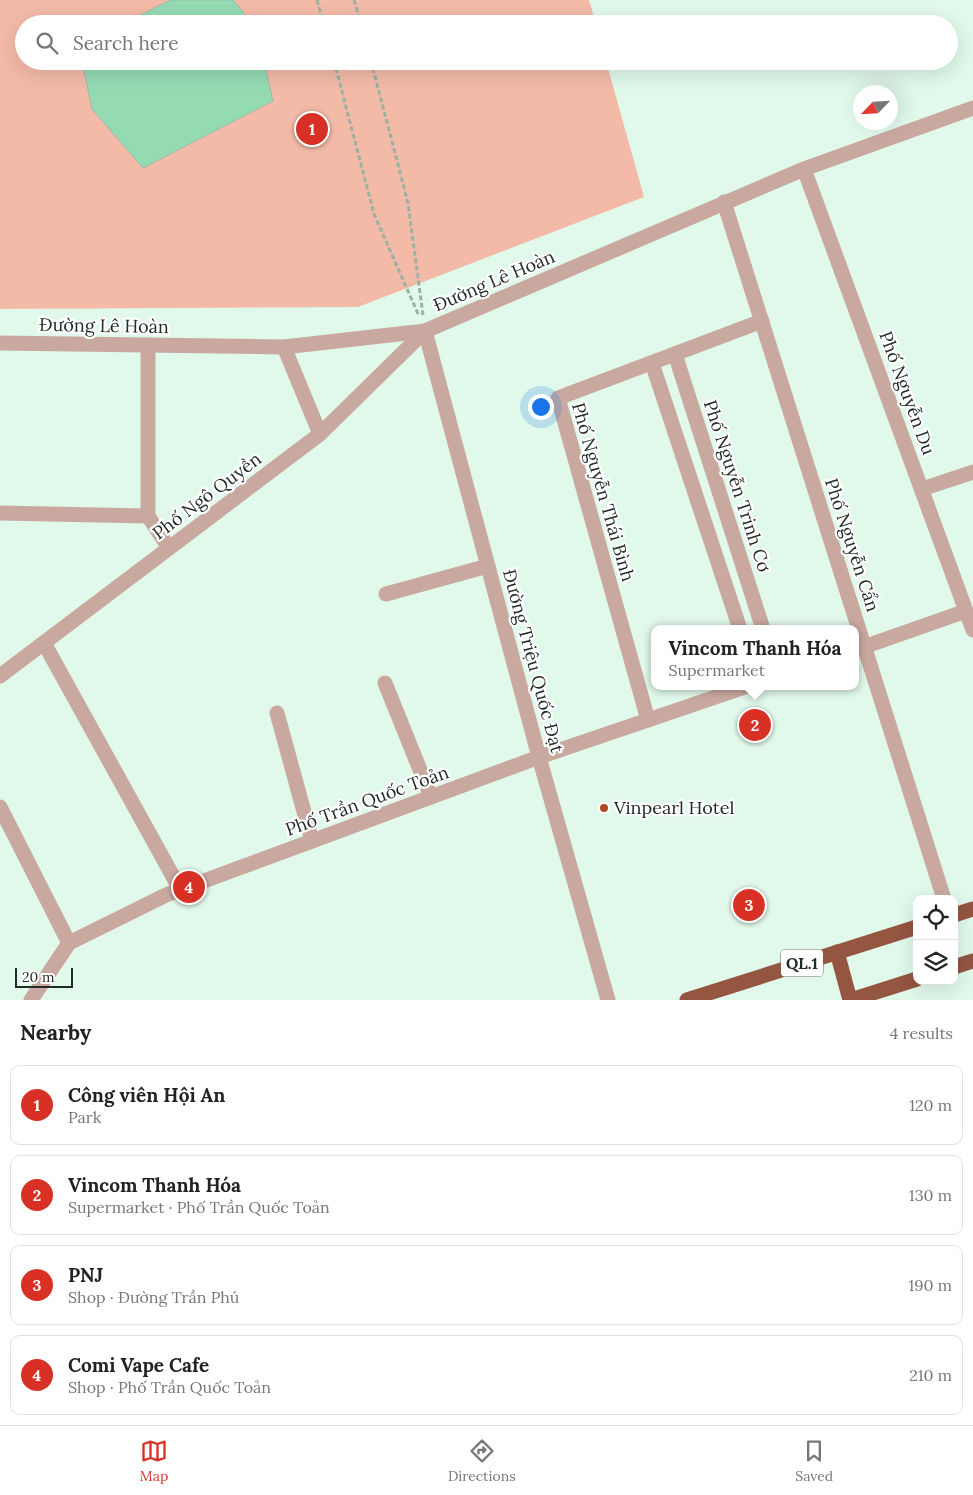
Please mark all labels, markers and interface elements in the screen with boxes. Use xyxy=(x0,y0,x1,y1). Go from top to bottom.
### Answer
search box xyxy=(15,15,958,70)
icon: search xyxy=(33,29,61,57)
text: Search here xyxy=(73,31,179,55)
north arrow xyxy=(853,85,898,130)
pin: 1 xyxy=(296,110,328,148)
street label: Đường Lê Hoàn xyxy=(430,245,558,316)
street label: Đường Lê Hoàn xyxy=(39,313,169,338)
street label: Phố Nguyễn Du xyxy=(874,328,941,458)
your location xyxy=(528,394,554,420)
street label: Phố Nguyễn Trinh Cơ xyxy=(699,397,776,575)
street label: Phố Nguyễn Thái Bình xyxy=(567,400,640,584)
street label: Phố Ngô Quyền xyxy=(148,447,266,544)
street label: Phố Nguyễn Cẩn xyxy=(820,475,885,614)
street label: Đường Triệu Quốc Đạt xyxy=(498,567,569,755)
popup xyxy=(651,625,859,690)
text: Vincom Thanh Hóa xyxy=(669,636,841,660)
text: Supermarket xyxy=(669,660,765,680)
pin: 2 xyxy=(739,706,771,744)
street label: Phố Trần Quốc Toản xyxy=(282,760,452,841)
place label: Vinpearl Hotel xyxy=(613,796,734,819)
marker: Vinpearl Hotel xyxy=(598,802,610,814)
pin: 4 xyxy=(173,868,205,906)
pin: 3 xyxy=(733,886,765,924)
map controls xyxy=(913,895,958,985)
button: locate xyxy=(913,895,958,940)
button: layers xyxy=(913,940,958,985)
road number: QL.1 xyxy=(781,950,823,976)
scale bar xyxy=(15,965,72,988)
text: 20 m xyxy=(22,968,54,986)
text: Nearby xyxy=(20,1019,91,1046)
text: 4 results xyxy=(890,1023,953,1043)
text: Công viên Hội An xyxy=(68,1083,225,1107)
text: 1 xyxy=(34,1095,40,1115)
text: 120 m xyxy=(909,1095,952,1115)
text: Park xyxy=(68,1107,101,1127)
text: Vincom Thanh Hóa xyxy=(68,1173,241,1197)
text: 2 xyxy=(33,1185,41,1205)
text: 130 m xyxy=(909,1185,952,1205)
text: Supermarket · Phố Trần Quốc Toản xyxy=(68,1197,330,1217)
text: PNJ xyxy=(68,1263,103,1287)
text: 3 xyxy=(33,1275,41,1295)
text: 190 m xyxy=(908,1275,952,1295)
text: Shop · Đường Trần Phú xyxy=(68,1287,239,1307)
text: Comi Vape Cafe xyxy=(68,1353,209,1377)
text: 4 xyxy=(33,1365,41,1385)
text: 210 m xyxy=(909,1365,952,1385)
text: Shop · Phố Trần Quốc Toản xyxy=(68,1377,271,1397)
tab: Map xyxy=(140,1437,168,1485)
tab: Directions xyxy=(448,1437,516,1485)
tab: Saved xyxy=(795,1437,833,1485)

